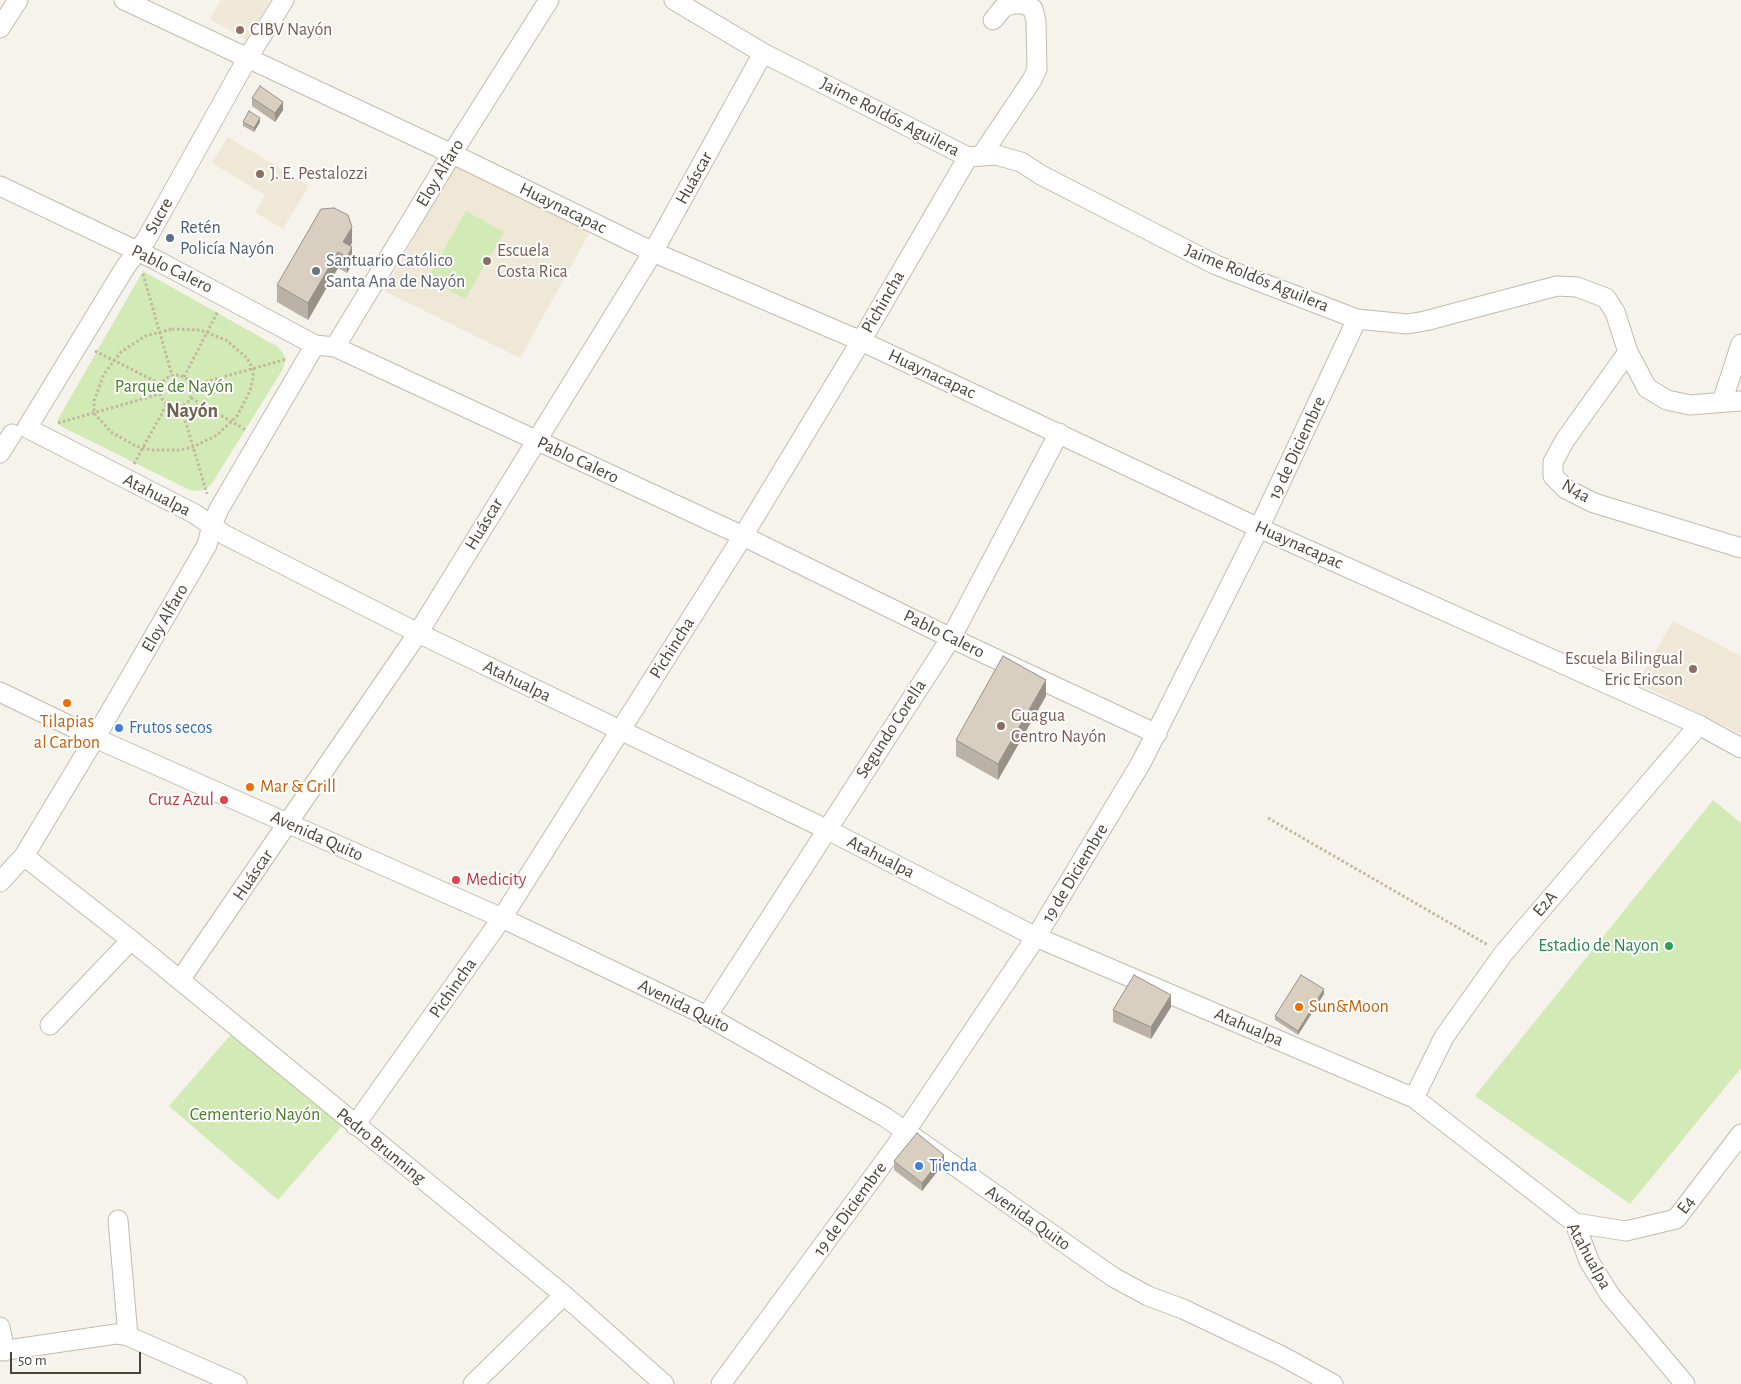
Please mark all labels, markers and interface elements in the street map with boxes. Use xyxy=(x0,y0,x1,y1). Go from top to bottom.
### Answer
place label: CIBV Nayón xyxy=(250,19,332,41)
marker: CIBV Nayón xyxy=(234,24,246,36)
street label: Jaime Roldós Aguilera xyxy=(817,73,963,161)
street label: Eloy Alfaro xyxy=(411,135,469,211)
street label: Huáscar xyxy=(671,148,717,208)
place label: J. E. Pestalozzi xyxy=(270,163,368,185)
marker: J. E. Pestalozzi xyxy=(254,168,266,180)
street label: Huaynacapac xyxy=(516,178,610,238)
street label: Sucre xyxy=(140,194,178,238)
place label: Retén Policía Nayón xyxy=(180,217,274,260)
marker: Retén Policía Nayón xyxy=(164,232,176,244)
street label: Jaime Roldós Aguilera xyxy=(1182,239,1332,317)
street label: Pablo Calero xyxy=(128,240,216,298)
place label: Escuela Costa Rica xyxy=(497,240,568,282)
place label: Santuario Católico Santa Ana de Nayón xyxy=(326,250,465,292)
marker: Escuela Costa Rica xyxy=(481,255,493,267)
marker: Santuario Católico Santa Ana de Nayón xyxy=(310,265,322,277)
street label: Pichincha xyxy=(857,267,909,337)
street label: Huaynacapac xyxy=(885,344,979,404)
park label: Parque de Nayón xyxy=(115,376,233,398)
street label: 19 de Diciembre xyxy=(1264,393,1330,503)
district label: Nayón xyxy=(166,399,218,423)
street label: Pablo Calero xyxy=(534,432,622,488)
street label: Atahualpa xyxy=(120,469,194,521)
street label: N4a xyxy=(1558,474,1594,508)
street label: Huáscar xyxy=(460,494,508,554)
street label: Huaynacapac xyxy=(1252,516,1346,574)
street label: Eloy Alfaro xyxy=(137,580,193,656)
street label: Pablo Calero xyxy=(900,605,988,663)
street label: Pichincha xyxy=(645,613,699,683)
place label: Escuela Bilingual Eric Ericson xyxy=(1565,648,1683,691)
street label: Atahualpa xyxy=(480,655,554,707)
marker: Escuela Bilingual Eric Ericson xyxy=(1687,663,1699,675)
street label: Segundo Corella xyxy=(851,676,931,782)
marker: Tilapias al Carbon xyxy=(61,697,73,709)
place label: Guagua Centro Nayón xyxy=(1011,705,1106,748)
place label: Tilapias al Carbon xyxy=(34,711,100,754)
place label: Frutos secos xyxy=(129,717,212,739)
marker: Guagua Centro Nayón xyxy=(995,720,1007,732)
marker: Frutos secos xyxy=(113,722,125,734)
place label: Mar & Grill xyxy=(260,776,336,798)
marker: Mar & Grill xyxy=(244,781,256,793)
place label: Cruz Azul xyxy=(148,789,214,811)
marker: Cruz Azul xyxy=(218,794,230,806)
street label: Avenida Quito xyxy=(267,806,367,866)
street label: 19 de Diciembre xyxy=(1037,820,1113,926)
street label: Atahualpa xyxy=(844,831,918,883)
street label: Huáscar xyxy=(228,845,278,905)
place label: Medicity xyxy=(466,869,527,891)
marker: Medicity xyxy=(450,874,462,886)
street label: E2A xyxy=(1528,887,1562,921)
place label: Estadio de Nayon xyxy=(1538,935,1659,957)
marker: Estadio de Nayon xyxy=(1663,940,1675,952)
street label: Pichincha xyxy=(425,954,481,1022)
street label: Avenida Quito xyxy=(635,975,733,1037)
place label: Sun&Moon xyxy=(1309,996,1389,1018)
marker: Sun&Moon xyxy=(1293,1001,1305,1013)
street label: Atahualpa xyxy=(1211,1003,1287,1051)
street label: Pedro Brunning xyxy=(332,1103,430,1189)
park label: Cementerio Nayón xyxy=(190,1104,320,1126)
place label: Tienda xyxy=(929,1155,977,1177)
street label: 19 de Diciembre xyxy=(809,1158,891,1260)
marker: Tienda xyxy=(913,1160,925,1172)
street label: Avenida Quito xyxy=(981,1181,1075,1255)
street label: E4 xyxy=(1672,1192,1700,1218)
street label: Atahualpa xyxy=(1562,1219,1616,1293)
scale bar xyxy=(12,1342,144,1374)
text: 50 m xyxy=(18,1353,47,1368)

